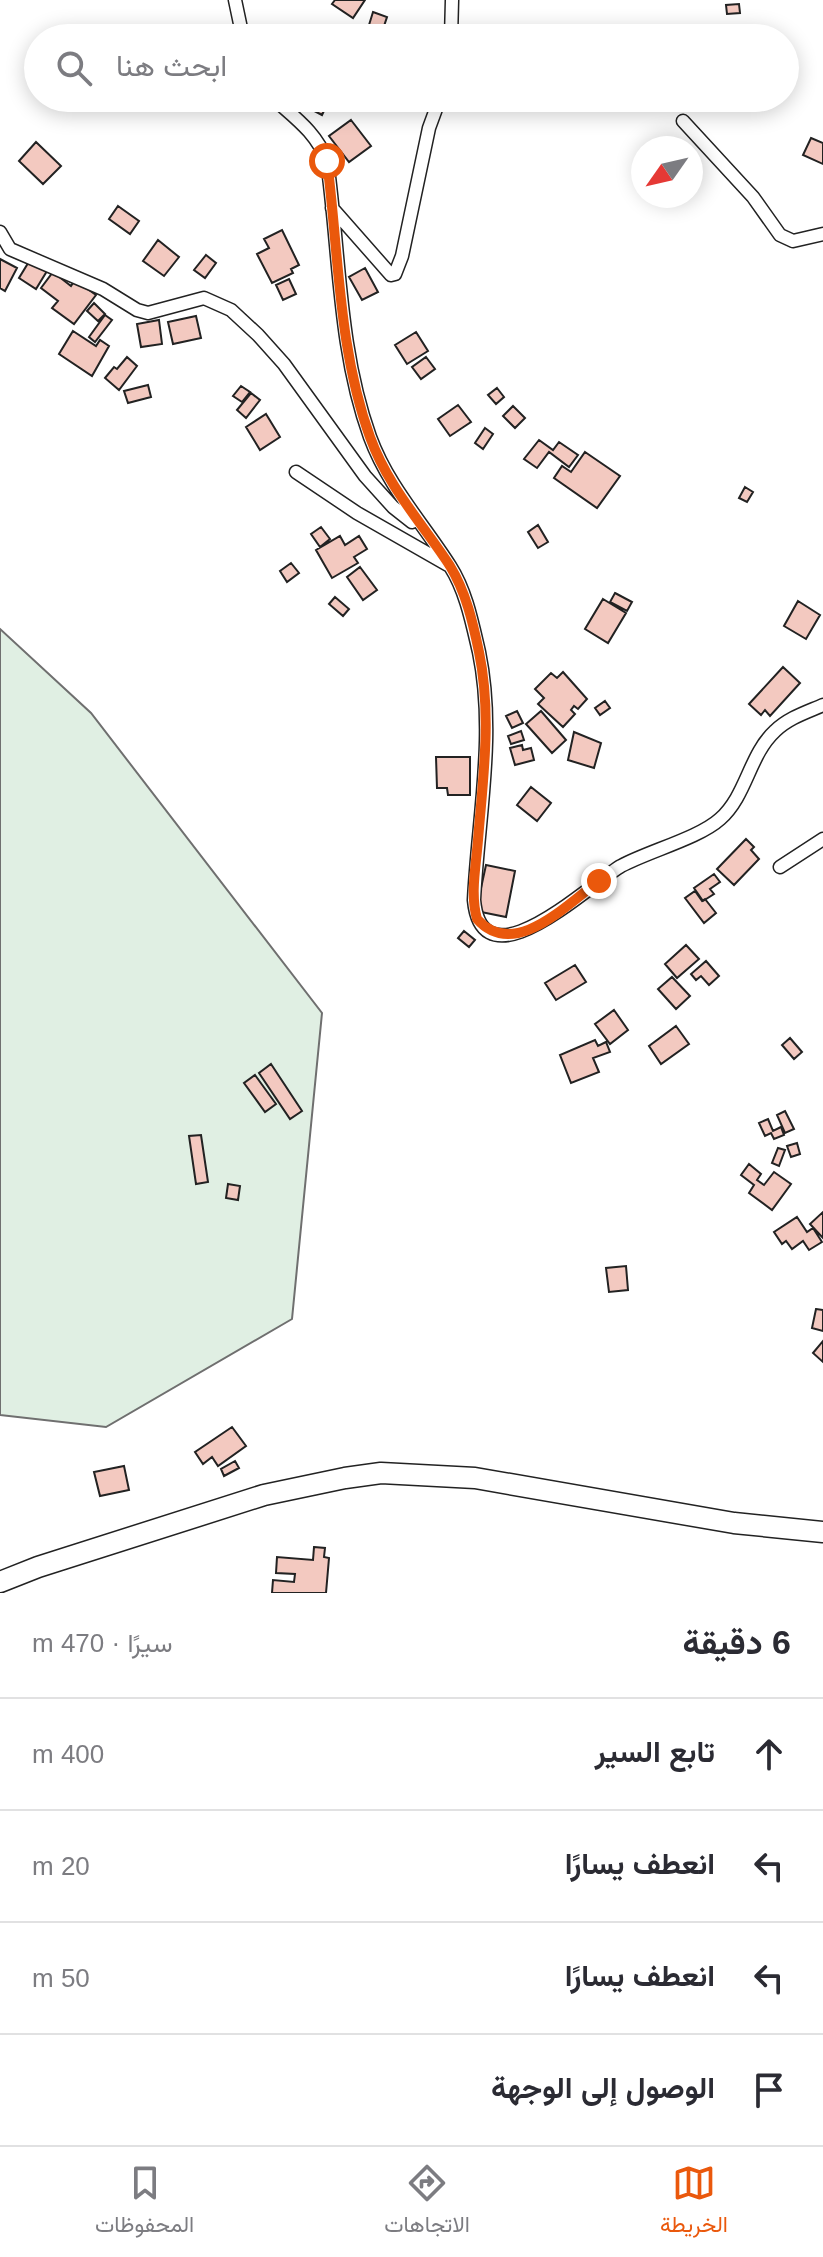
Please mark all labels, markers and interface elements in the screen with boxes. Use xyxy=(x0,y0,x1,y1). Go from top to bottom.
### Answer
search box xyxy=(24,24,799,112)
icon: search xyxy=(52,46,96,90)
text: ابحث هنا xyxy=(116,49,227,82)
north arrow xyxy=(631,136,703,208)
route start xyxy=(309,143,345,179)
route end xyxy=(581,863,617,899)
text: 6 دقيقة xyxy=(682,1623,791,1661)
text: سيرًا · 470 m xyxy=(32,1628,173,1658)
icon: ahead xyxy=(747,1732,791,1776)
text: تابع السير xyxy=(595,1735,715,1768)
text: 400 m xyxy=(32,1739,104,1769)
icon: left xyxy=(747,1844,791,1888)
text: انعطف يسارًا xyxy=(565,1847,715,1880)
text: 20 m xyxy=(32,1851,90,1881)
icon: left xyxy=(747,1956,791,2000)
text: انعطف يسارًا xyxy=(565,1959,715,1992)
text: 50 m xyxy=(32,1963,90,1993)
icon: arrive xyxy=(747,2068,791,2112)
text: الوصول إلى الوجهة xyxy=(491,2071,715,2104)
tab: المحفوظات xyxy=(95,2161,194,2244)
tab: الاتجاهات xyxy=(384,2161,470,2244)
tab: الخريطة xyxy=(660,2161,728,2244)

